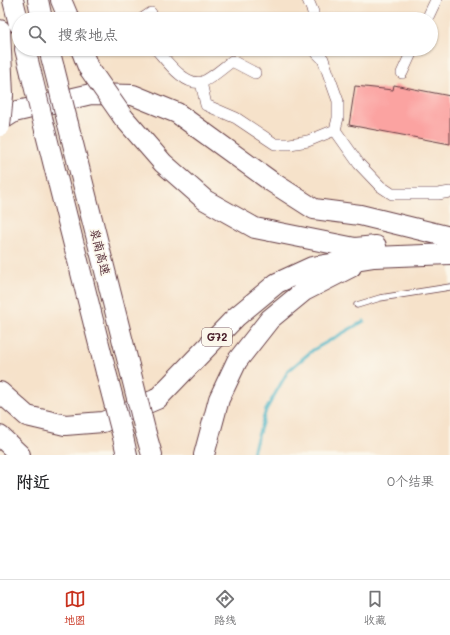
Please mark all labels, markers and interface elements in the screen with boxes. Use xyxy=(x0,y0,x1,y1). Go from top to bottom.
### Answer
search box xyxy=(12,12,438,56)
icon: search xyxy=(26,23,48,45)
text: 搜索地点 xyxy=(58,24,118,44)
street label: 泉南高速 xyxy=(87,227,115,277)
road number: G72 xyxy=(202,328,232,346)
text: 附近 xyxy=(16,470,50,492)
text: 0个结果 xyxy=(387,472,434,489)
tab: 地图 xyxy=(64,588,86,627)
tab: 路线 xyxy=(214,588,236,627)
tab: 收藏 xyxy=(364,588,386,627)

